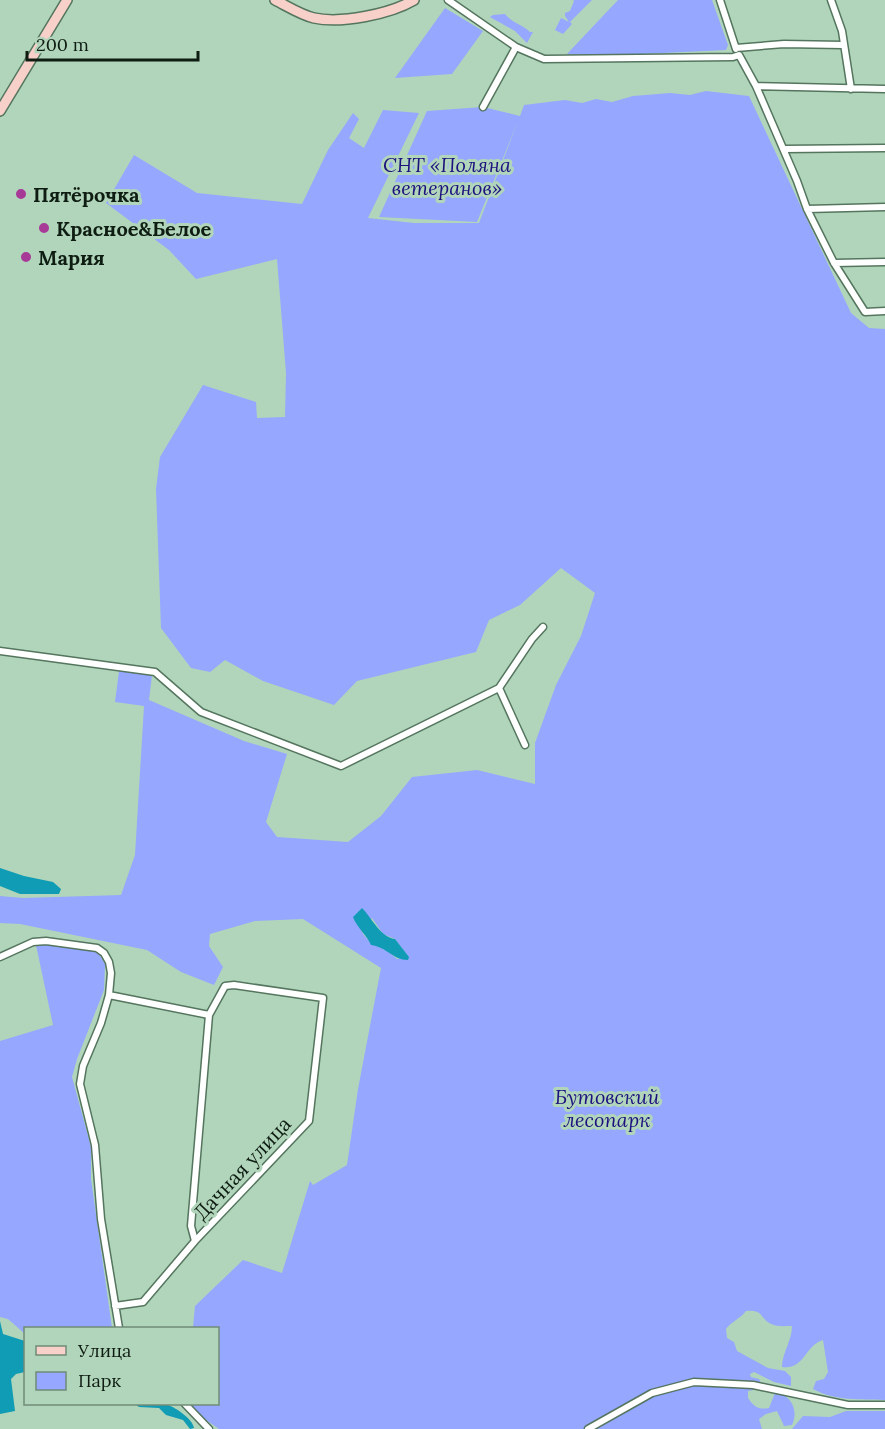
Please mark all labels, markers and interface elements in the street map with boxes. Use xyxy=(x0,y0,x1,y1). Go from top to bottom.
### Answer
scale bar xyxy=(27,24,198,62)
text: 200 m xyxy=(36,33,89,56)
park label: СНТ «Поляна ветеранов» xyxy=(383,152,511,200)
place label: Пятёрочка xyxy=(33,182,140,207)
marker: Пятёрочка xyxy=(14,187,28,201)
place label: Красное&Белое xyxy=(56,216,212,241)
marker: Красное&Белое xyxy=(37,221,51,235)
place label: Мария xyxy=(38,245,105,270)
marker: Мария xyxy=(19,250,33,264)
park label: Бутовский лесопарк xyxy=(555,1084,659,1132)
street label: Дачная улица xyxy=(188,1111,296,1225)
legend xyxy=(24,1327,219,1405)
text: Улица xyxy=(77,1339,131,1362)
text: Парк xyxy=(78,1369,122,1392)

